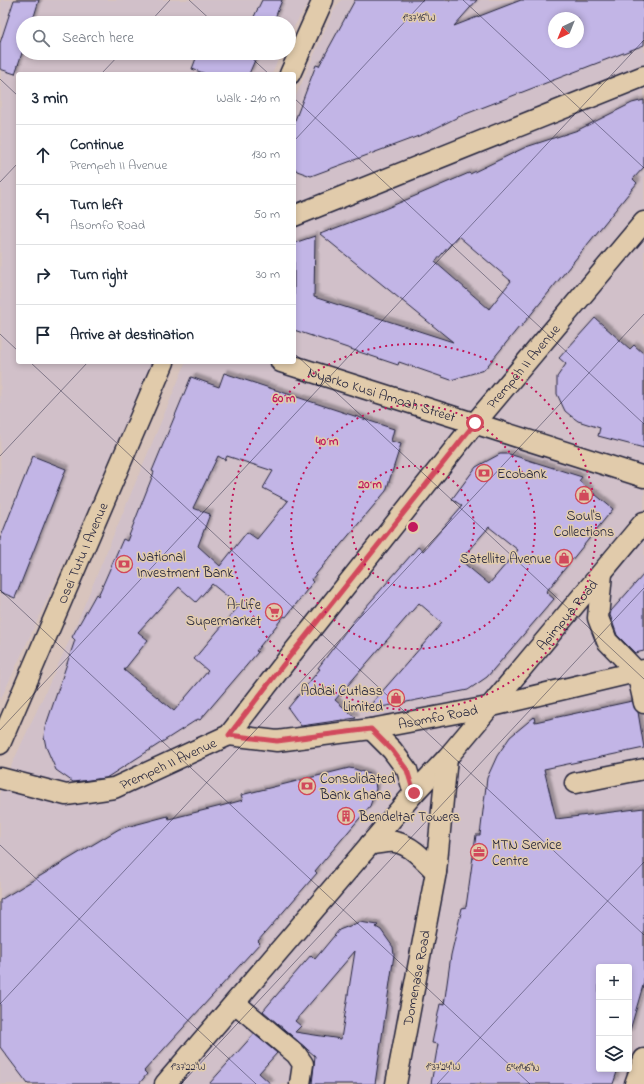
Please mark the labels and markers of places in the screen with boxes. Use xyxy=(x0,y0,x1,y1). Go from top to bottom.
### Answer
bank icon: Ecobank xyxy=(474,463,494,483)
place label: Ecobank xyxy=(497,464,547,485)
shop icon: Soul's Collections xyxy=(574,485,594,505)
place label: Soul's Collections xyxy=(554,506,614,543)
centre of rings xyxy=(406,520,420,534)
place label: National Investment Bank xyxy=(137,547,234,584)
shop icon: Satellite Avenue xyxy=(554,548,574,568)
place label: Satellite Avenue xyxy=(460,549,552,570)
bank icon: National Investment Bank xyxy=(114,554,134,574)
place label: A-Life Supermarket xyxy=(186,595,262,632)
supermarket icon: A-Life Supermarket xyxy=(264,602,284,622)
place label: Addai Cutlass Limited xyxy=(301,681,383,718)
shop icon: Addai Cutlass Limited xyxy=(386,688,406,708)
place label: Consolidated Bank Ghana xyxy=(319,769,395,806)
bank icon: Consolidated Bank Ghana xyxy=(297,776,317,796)
building icon: Bendeltar Towers xyxy=(336,806,356,826)
place label: Bendeltar Towers xyxy=(358,807,460,828)
place label: MTN Service Centre xyxy=(492,835,562,872)
office icon: MTN Service Centre xyxy=(469,842,489,862)

